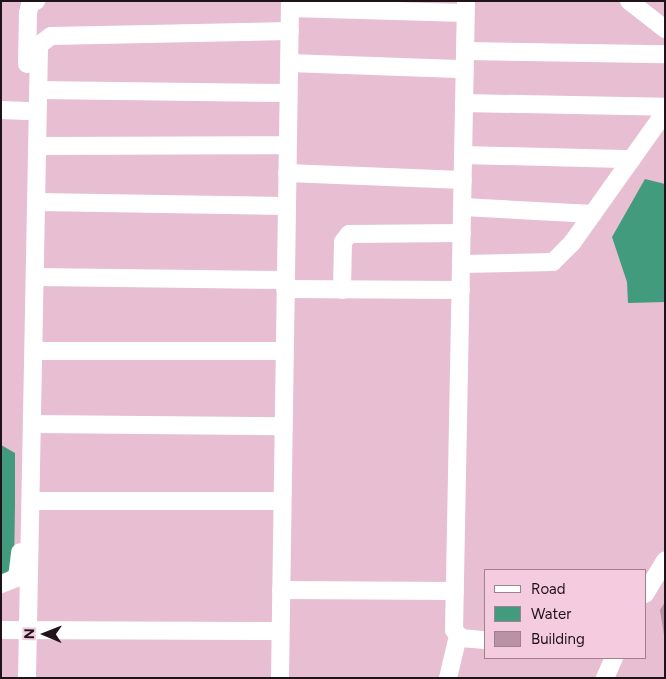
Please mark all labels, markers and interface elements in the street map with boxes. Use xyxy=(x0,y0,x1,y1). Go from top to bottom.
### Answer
legend xyxy=(483,569,646,659)
text: Road xyxy=(531,580,566,598)
text: Water xyxy=(531,605,571,623)
north arrow xyxy=(20,609,70,659)
text: N xyxy=(21,628,38,639)
text: Building xyxy=(531,630,585,648)

